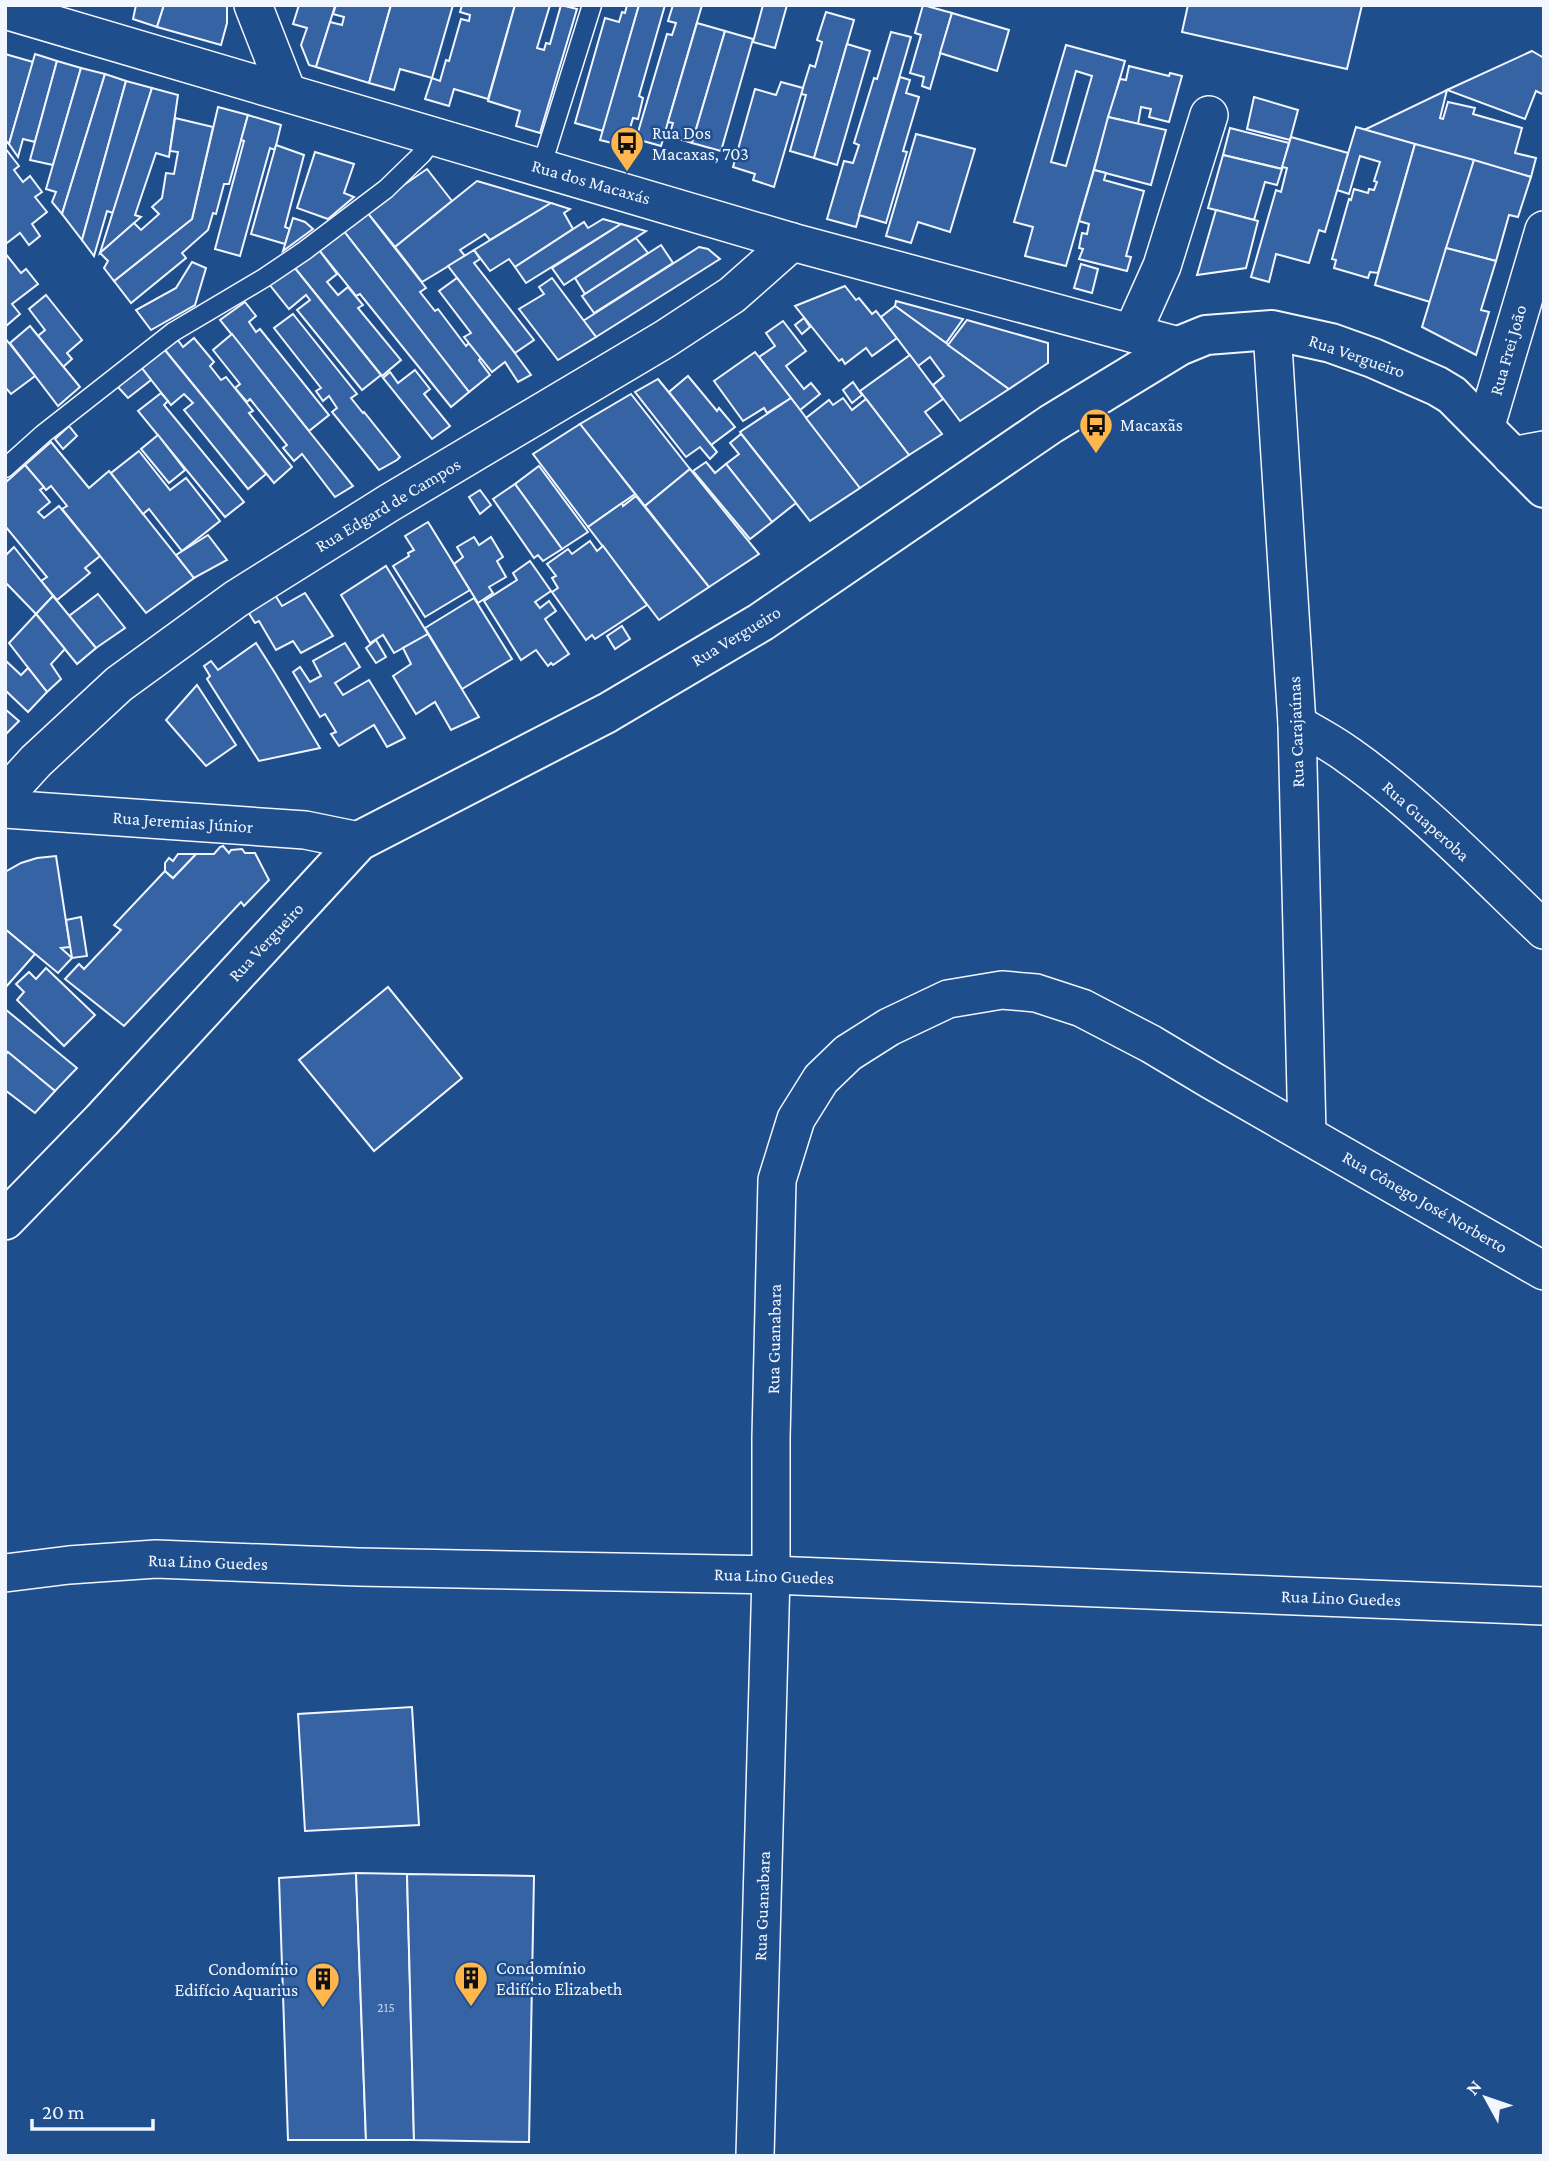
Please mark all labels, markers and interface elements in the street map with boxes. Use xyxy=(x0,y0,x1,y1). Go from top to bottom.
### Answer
place label: Rua Dos Macaxas, 703 xyxy=(652,123,749,164)
bus stop icon: Rua Dos Macaxas, 703 xyxy=(608,124,646,173)
street label: Rua dos Macaxás xyxy=(529,155,653,209)
street label: Rua Frei João xyxy=(1486,302,1530,398)
street label: Rua Vergueiro xyxy=(1306,330,1408,382)
bus stop icon: Macaxãs xyxy=(1077,406,1115,455)
place label: Macaxãs xyxy=(1120,415,1183,435)
street label: Rua Edgard de Campos xyxy=(312,454,464,556)
street label: Rua Vergueiro xyxy=(688,602,784,670)
street label: Rua Carajaúnas xyxy=(1284,676,1309,788)
street label: Rua Guaperoba xyxy=(1378,777,1474,865)
street label: Rua Jeremias Júnior xyxy=(112,807,255,837)
street label: Rua Vergueiro xyxy=(224,898,308,986)
street label: Rua Cônego José Norberto xyxy=(1339,1147,1511,1257)
street label: Rua Guanabara xyxy=(763,1284,785,1394)
street label: Rua Lino Guedes xyxy=(148,1550,268,1574)
street label: Rua Lino Guedes xyxy=(714,1564,834,1588)
street label: Rua Lino Guedes xyxy=(1281,1586,1401,1610)
street label: Rua Guanabara xyxy=(750,1851,774,1961)
place label: Condomínio Edifício Elizabeth xyxy=(496,1958,623,1999)
place label: Condomínio Edifício Aquarius xyxy=(174,1959,298,2000)
building icon: Condomínio Edifício Elizabeth xyxy=(452,1959,490,2008)
building icon: Condomínio Edifício Aquarius xyxy=(304,1960,342,2009)
house number: 215 xyxy=(377,1999,395,2015)
north arrow xyxy=(1451,2063,1521,2133)
text: N xyxy=(1461,2076,1486,2099)
scale bar xyxy=(32,2088,152,2132)
text: 20 m xyxy=(42,2100,85,2124)

